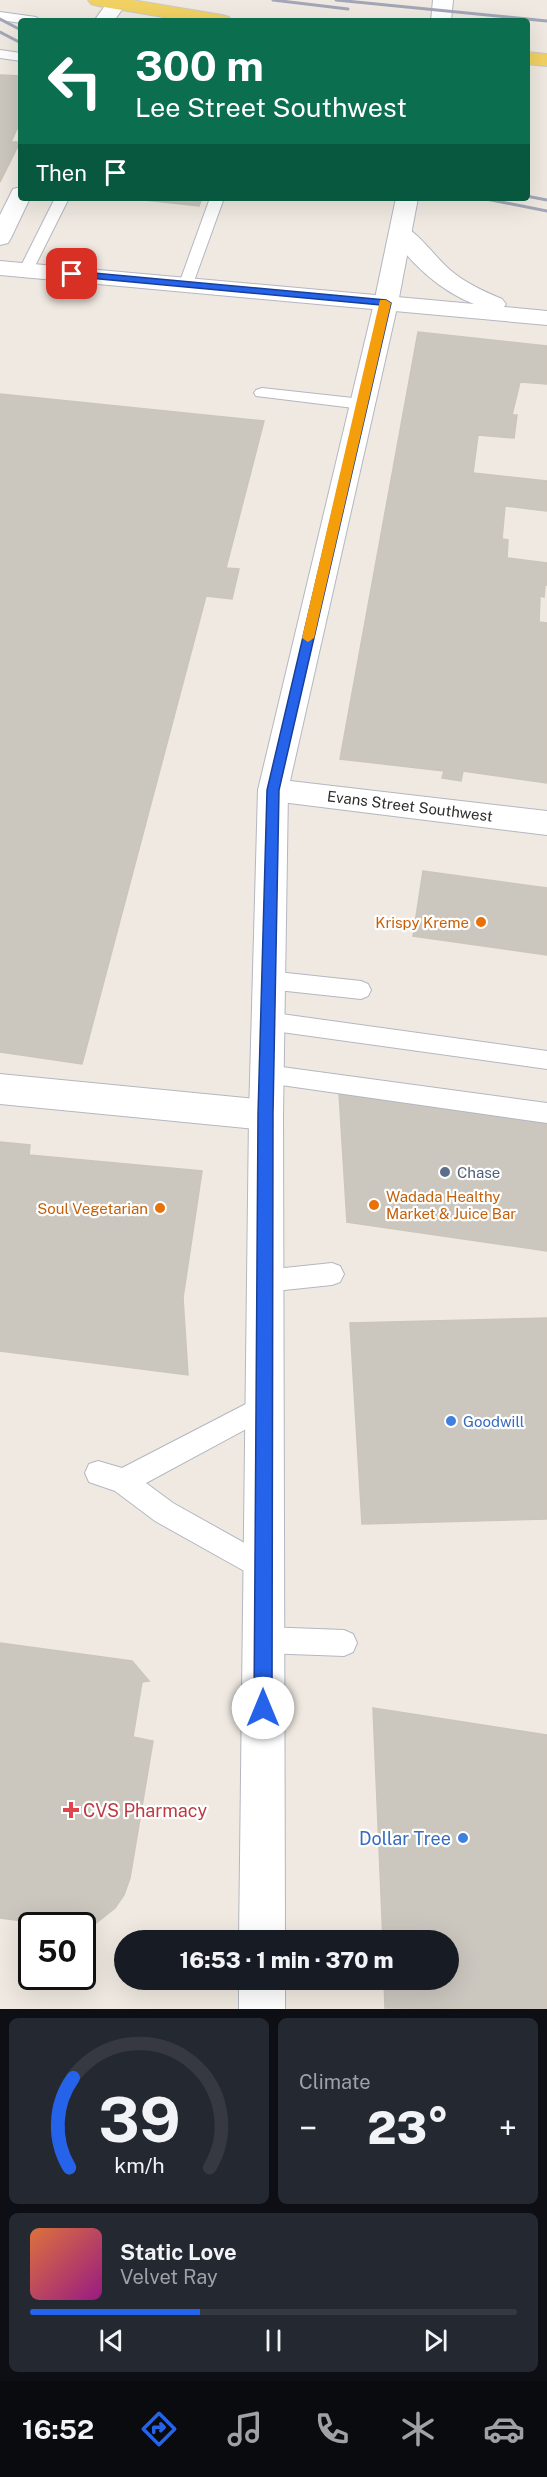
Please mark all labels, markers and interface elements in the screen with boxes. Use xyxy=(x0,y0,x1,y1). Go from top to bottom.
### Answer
text: 300 m xyxy=(135,41,264,90)
icon: left xyxy=(36,42,114,120)
text: Lee Street Southwest xyxy=(135,91,407,123)
icon: arrive xyxy=(99,156,132,189)
text: Then xyxy=(36,160,87,186)
pin xyxy=(46,248,97,299)
icon: arrive xyxy=(55,257,88,290)
street label: Evans Street Southwest xyxy=(326,787,494,825)
place label: Krispy Kreme xyxy=(375,914,469,931)
marker: Krispy Kreme xyxy=(474,915,488,929)
place label: Chase xyxy=(457,1164,500,1181)
marker: Chase xyxy=(438,1165,452,1179)
place label: Wadada Healthy Market & Juice Bar xyxy=(386,1188,516,1222)
marker: Wadada Healthy Market & Juice Bar xyxy=(367,1198,381,1212)
place label: Soul Vegetarian xyxy=(37,1200,148,1217)
marker: Soul Vegetarian xyxy=(153,1201,167,1215)
place label: Goodwill xyxy=(463,1413,524,1430)
marker: Goodwill xyxy=(444,1414,458,1428)
position arrow xyxy=(231,1676,295,1740)
place label: CVS Pharmacy xyxy=(83,1800,207,1821)
marker: CVS Pharmacy xyxy=(64,1803,78,1817)
place label: Dollar Tree xyxy=(359,1828,451,1849)
marker: Dollar Tree xyxy=(456,1831,470,1845)
speed limit sign: 50 xyxy=(18,1912,96,1990)
text: 16:53 · 1 min · 370 m xyxy=(180,1947,393,1973)
text: Climate xyxy=(299,2070,371,2094)
text: 39 xyxy=(98,2083,180,2156)
text: 23° xyxy=(367,2101,449,2154)
text: − xyxy=(299,2109,317,2147)
text: + xyxy=(499,2109,517,2147)
text: km/h xyxy=(114,2153,164,2178)
text: Static Love xyxy=(120,2239,237,2265)
text: Velvet Ray xyxy=(120,2265,218,2289)
icon: previous xyxy=(95,2324,128,2357)
icon: pause xyxy=(257,2324,290,2357)
icon: next xyxy=(419,2324,452,2357)
icon: directions xyxy=(138,2408,180,2450)
icon: music xyxy=(224,2408,266,2450)
icon: phone xyxy=(311,2408,353,2450)
icon: climate xyxy=(397,2408,439,2450)
icon: car xyxy=(483,2408,525,2450)
text: 16:52 xyxy=(22,2413,94,2445)

